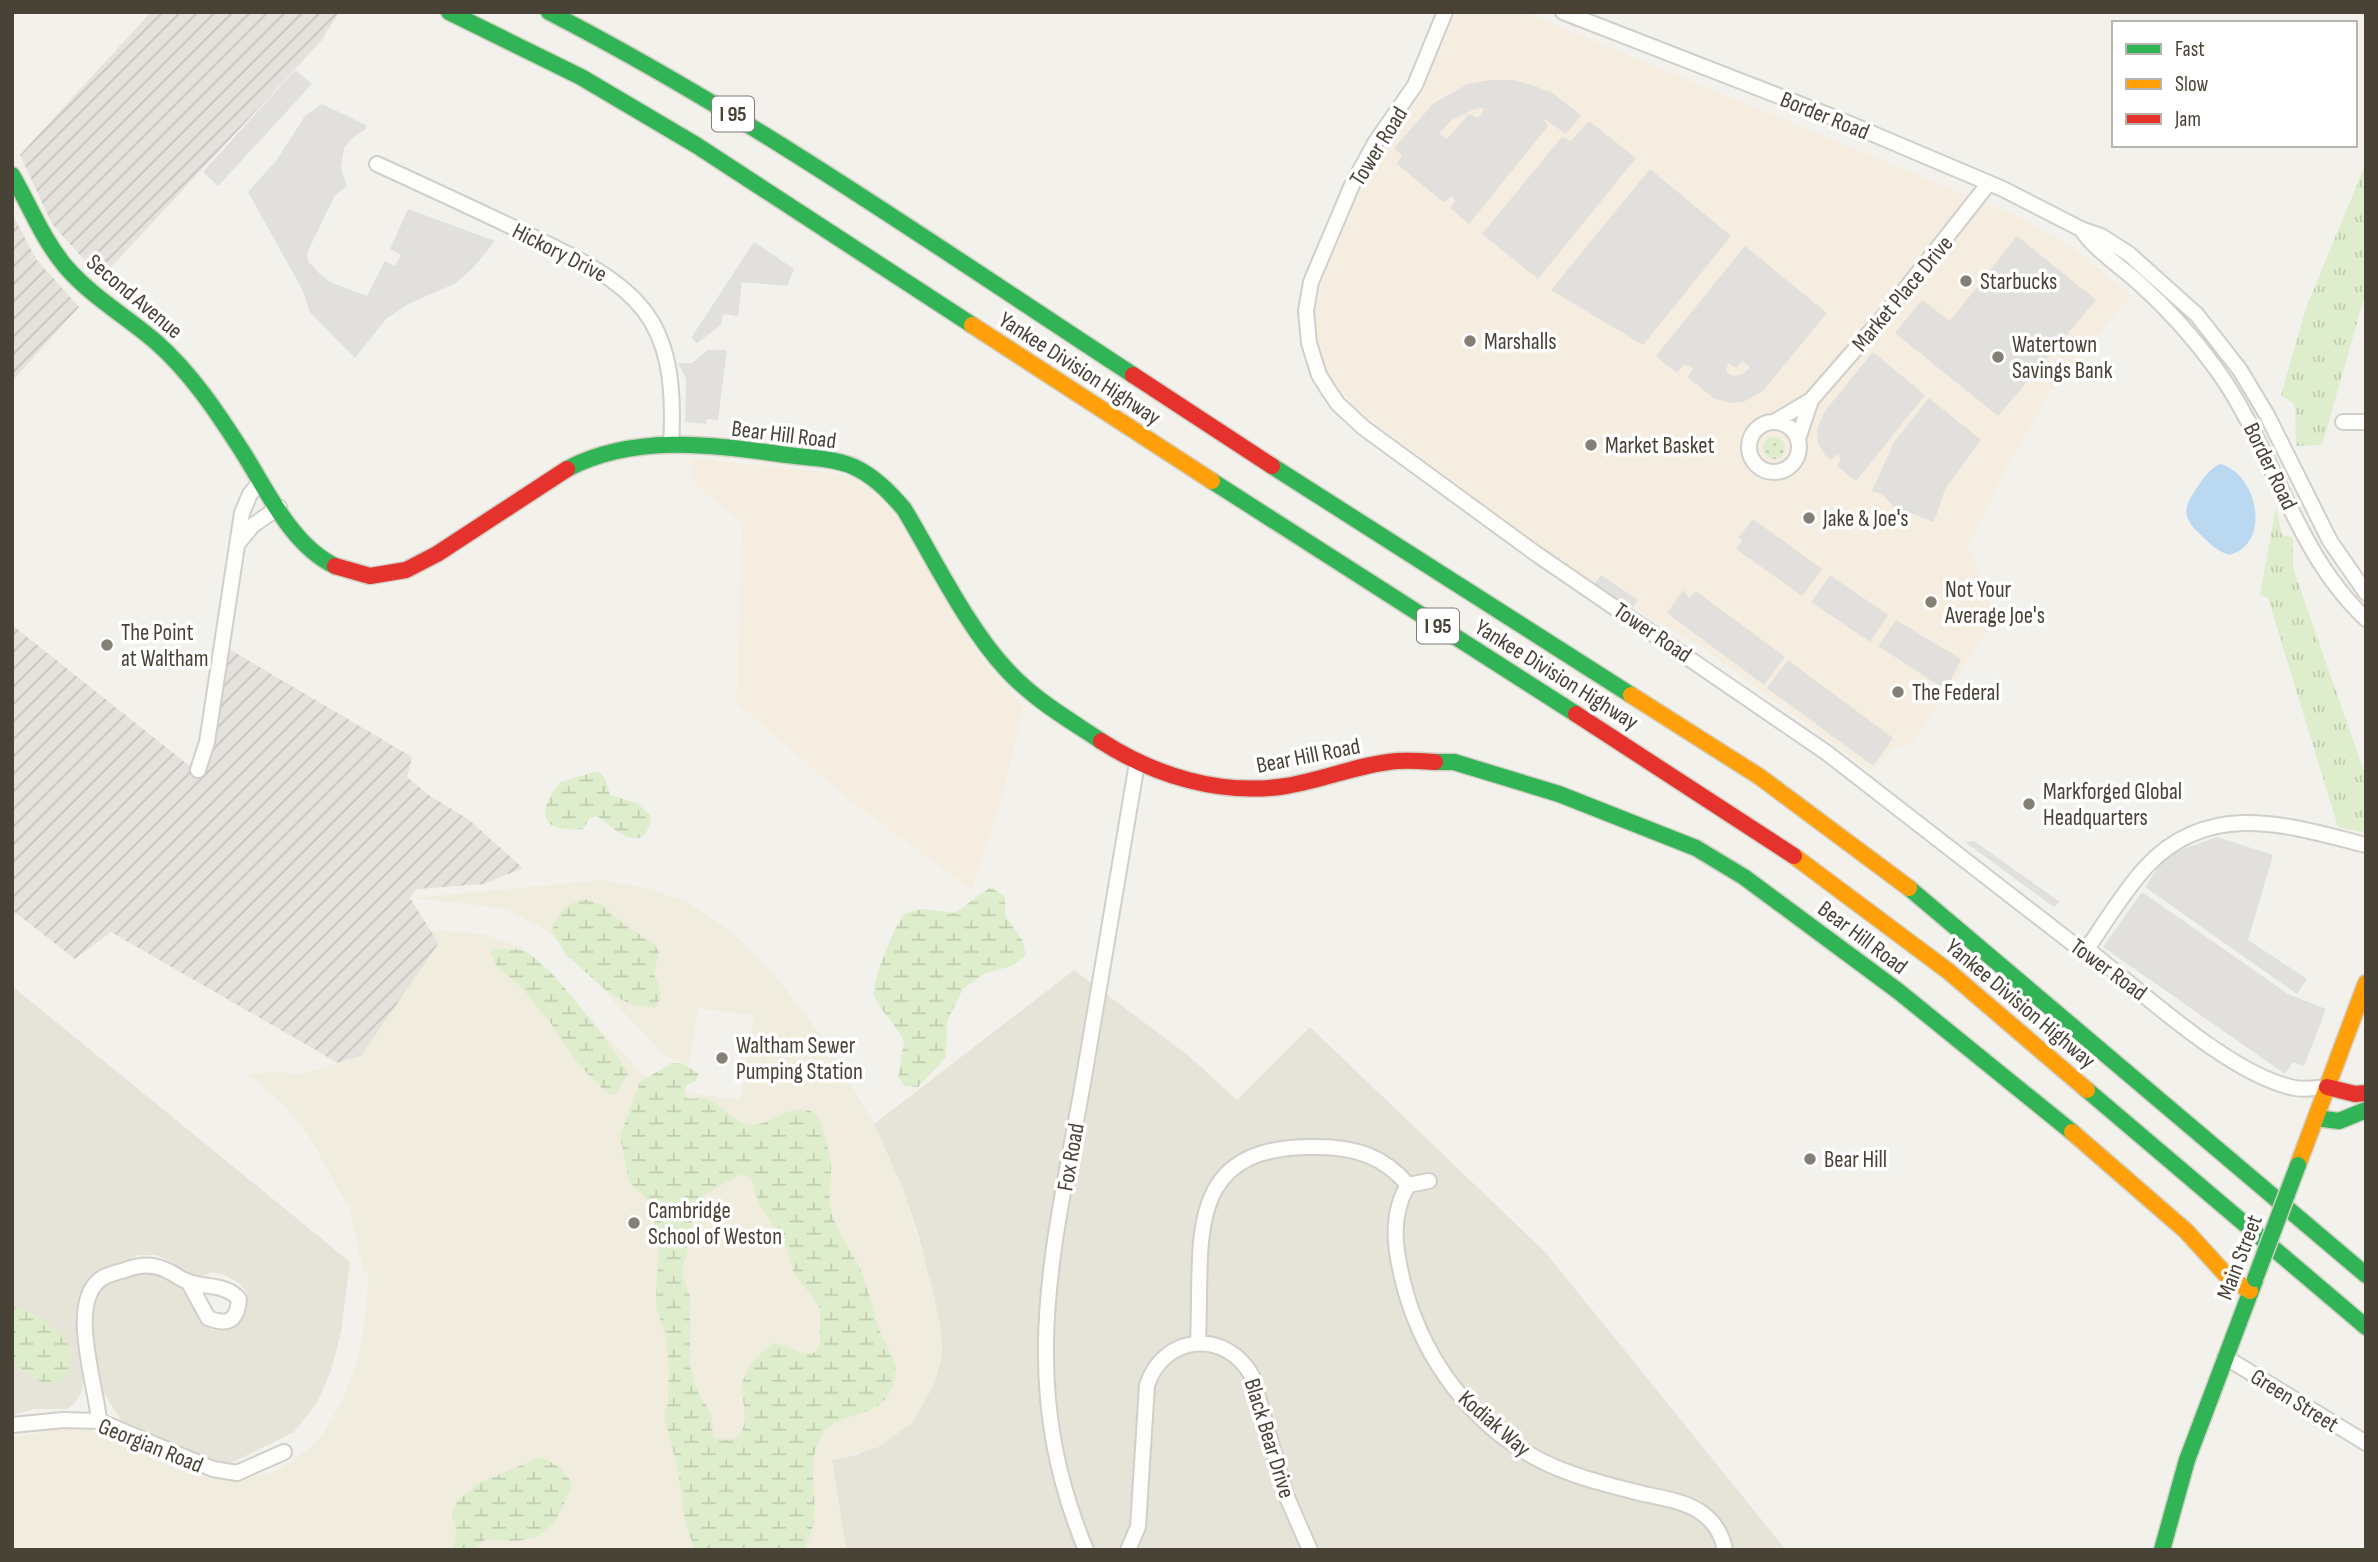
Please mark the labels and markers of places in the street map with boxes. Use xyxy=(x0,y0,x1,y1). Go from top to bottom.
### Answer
place label: Starbucks xyxy=(1980,268,2057,296)
marker: Starbucks xyxy=(1958,273,1974,289)
place label: Marshalls xyxy=(1484,328,1557,356)
place label: Watertown Savings Bank xyxy=(2012,331,2113,385)
marker: Marshalls xyxy=(1462,333,1478,349)
marker: Watertown Savings Bank xyxy=(1990,349,2006,365)
place label: Market Basket xyxy=(1605,432,1714,460)
marker: Market Basket xyxy=(1583,437,1599,453)
place label: Jake & Joe's xyxy=(1822,505,1909,533)
marker: Jake & Joe's xyxy=(1801,510,1817,526)
place label: Not Your Average Joe's xyxy=(1944,576,2045,630)
marker: Not Your Average Joe's xyxy=(1923,594,1939,610)
place label: The Point at Waltham xyxy=(121,619,209,673)
marker: The Point at Waltham xyxy=(99,637,115,653)
place label: The Federal xyxy=(1912,679,2000,707)
marker: The Federal xyxy=(1890,684,1906,700)
place label: Markforged Global Headquarters xyxy=(2043,778,2182,832)
marker: Markforged Global Headquarters xyxy=(2021,796,2037,812)
place label: Waltham Sewer Pumping Station xyxy=(736,1032,863,1086)
marker: Waltham Sewer Pumping Station xyxy=(714,1050,730,1066)
place label: Bear Hill xyxy=(1824,1146,1887,1174)
marker: Bear Hill xyxy=(1802,1151,1818,1167)
place label: Cambridge School of Weston xyxy=(648,1197,782,1251)
marker: Cambridge School of Weston xyxy=(626,1215,642,1231)

